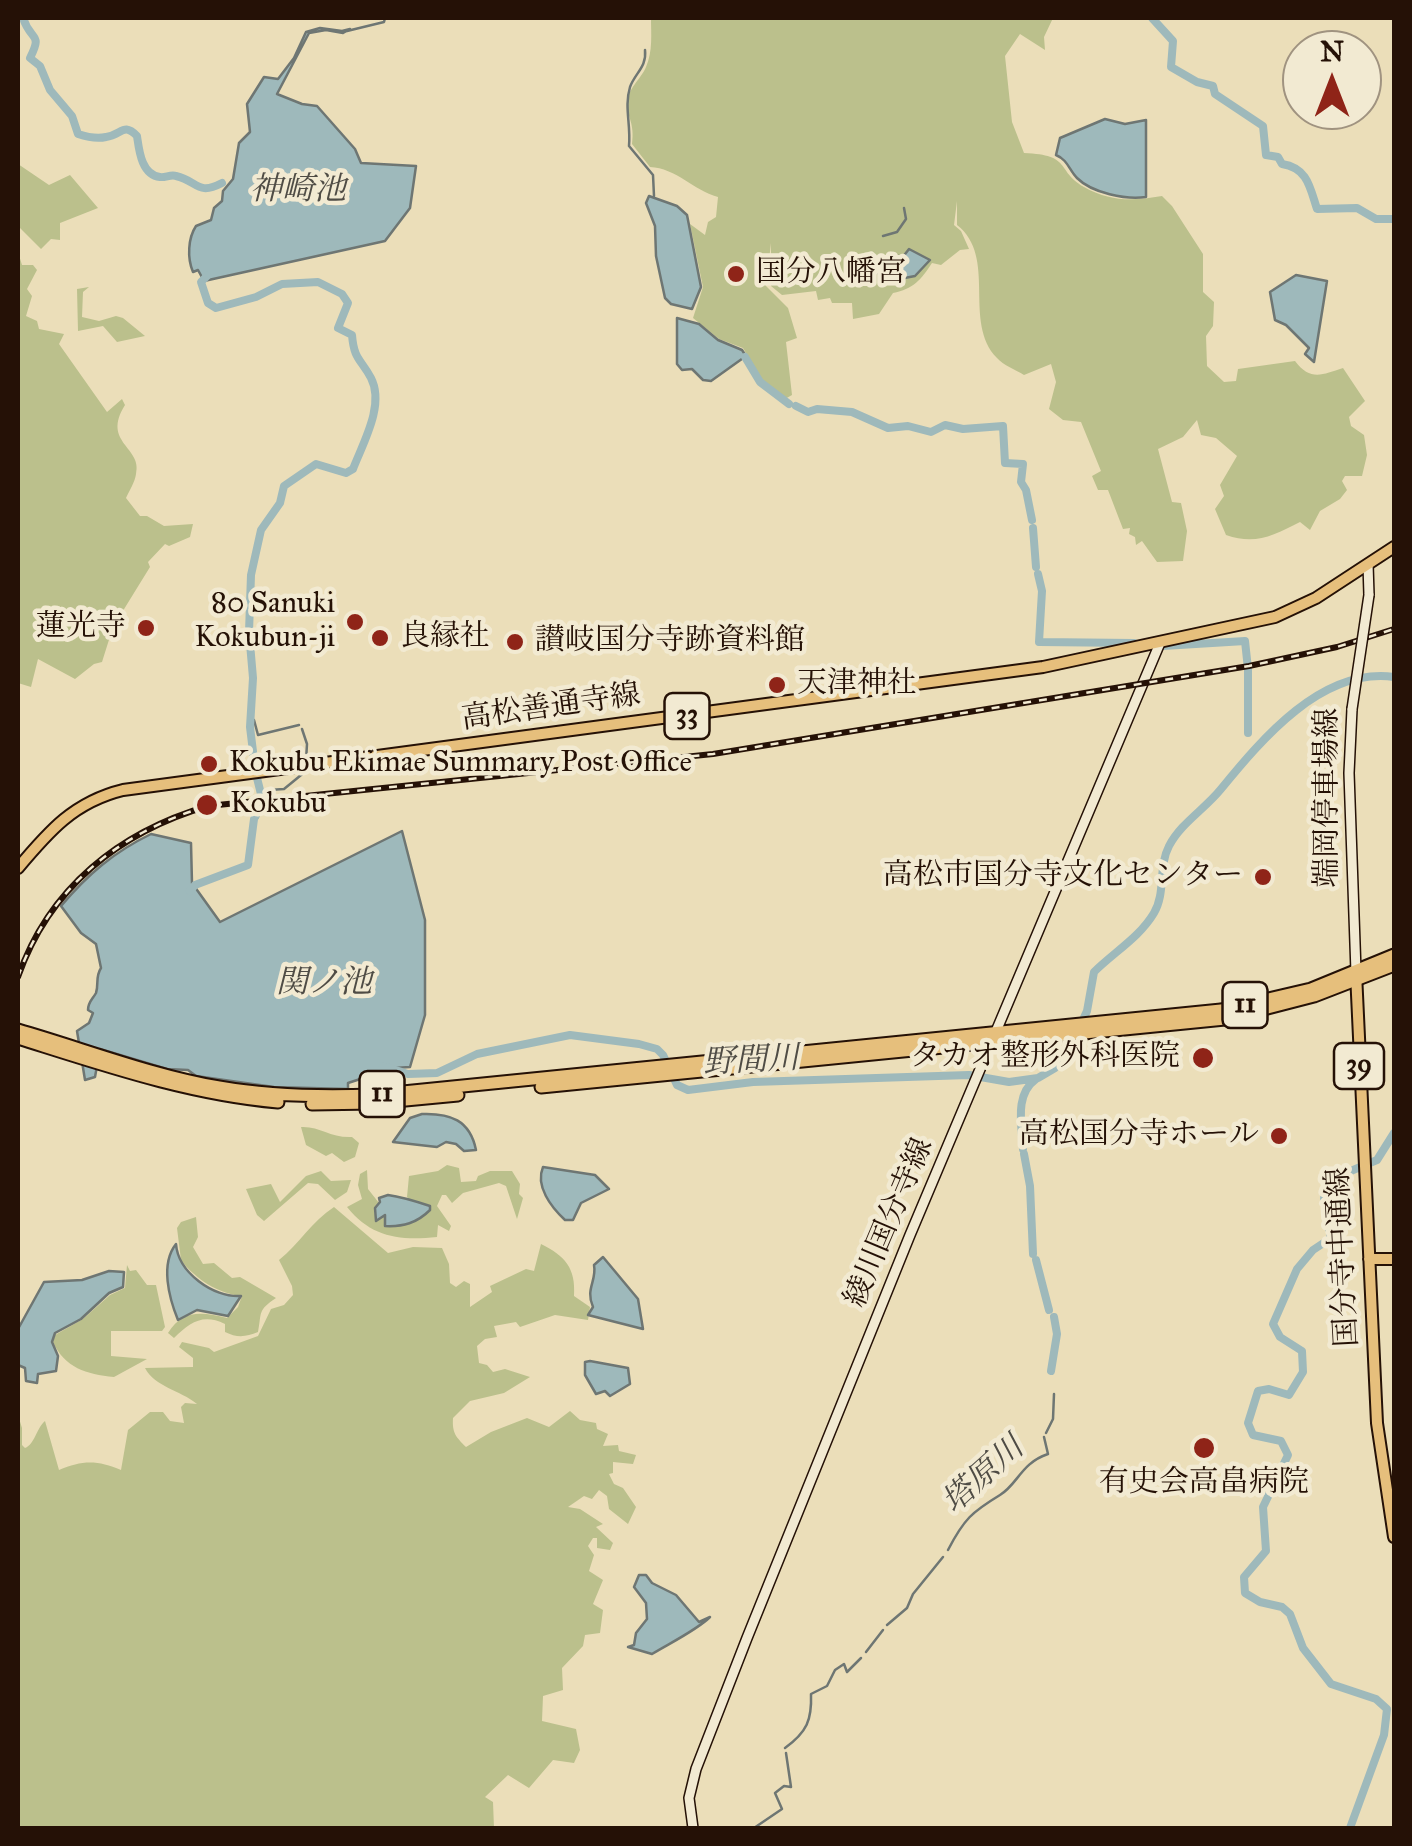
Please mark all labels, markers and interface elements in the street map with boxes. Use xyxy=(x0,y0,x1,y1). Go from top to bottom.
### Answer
north arrow xyxy=(1282,30,1382,130)
text: N xyxy=(1320,34,1344,69)
water label: 神崎池 xyxy=(250,172,346,210)
place label: 国分八幡宮 xyxy=(756,256,906,292)
marker: 国分八幡宮 xyxy=(725,263,747,285)
place label: 80 Sanuki Kokubun-ji xyxy=(195,587,335,658)
place label: 蓮光寺 xyxy=(36,610,126,646)
marker: 80 Sanuki Kokubun-ji xyxy=(344,611,366,633)
marker: 蓮光寺 xyxy=(135,617,157,639)
place label: 良縁社 xyxy=(400,620,490,656)
place label: 讃岐国分寺跡資料館 xyxy=(535,624,805,660)
marker: 良縁社 xyxy=(369,627,391,649)
marker: 讃岐国分寺跡資料館 xyxy=(504,631,526,653)
place label: 天津神社 xyxy=(797,667,917,703)
marker: 天津神社 xyxy=(766,674,788,696)
street label: 高松善通寺線 xyxy=(459,678,643,738)
road number: 33 xyxy=(664,693,710,739)
street label: 端岡停車場線 xyxy=(1311,708,1347,888)
place label: Kokubu Ekimae Summary Post Office xyxy=(229,746,692,782)
marker: Kokubu Ekimae Summary Post Office xyxy=(198,753,220,775)
place label: Kokubu xyxy=(230,787,326,823)
marker: Kokubu xyxy=(194,792,220,818)
place label: 高松市国分寺文化センター xyxy=(883,859,1243,895)
marker: 高松市国分寺文化センター xyxy=(1252,866,1274,888)
water label: 関ノ池 xyxy=(276,965,372,1003)
road number: 11 xyxy=(1222,982,1268,1028)
water label: 野間川 xyxy=(702,1040,800,1084)
place label: タカオ整形外科医院 xyxy=(910,1040,1180,1076)
road number: 39 xyxy=(1334,1043,1384,1089)
marker: タカオ整形外科医院 xyxy=(1190,1045,1216,1071)
road number: 11 xyxy=(360,1071,404,1117)
place label: 高松国分寺ホール xyxy=(1019,1118,1259,1154)
marker: 高松国分寺ホール xyxy=(1268,1125,1290,1147)
street label: 綾川国分寺線 xyxy=(838,1133,942,1313)
street label: 国分寺中通線 xyxy=(1321,1166,1367,1348)
water label: 塔原川 xyxy=(935,1430,1033,1522)
marker: 有史会高畠病院 xyxy=(1191,1435,1217,1461)
place label: 有史会高畠病院 xyxy=(1099,1466,1309,1502)

